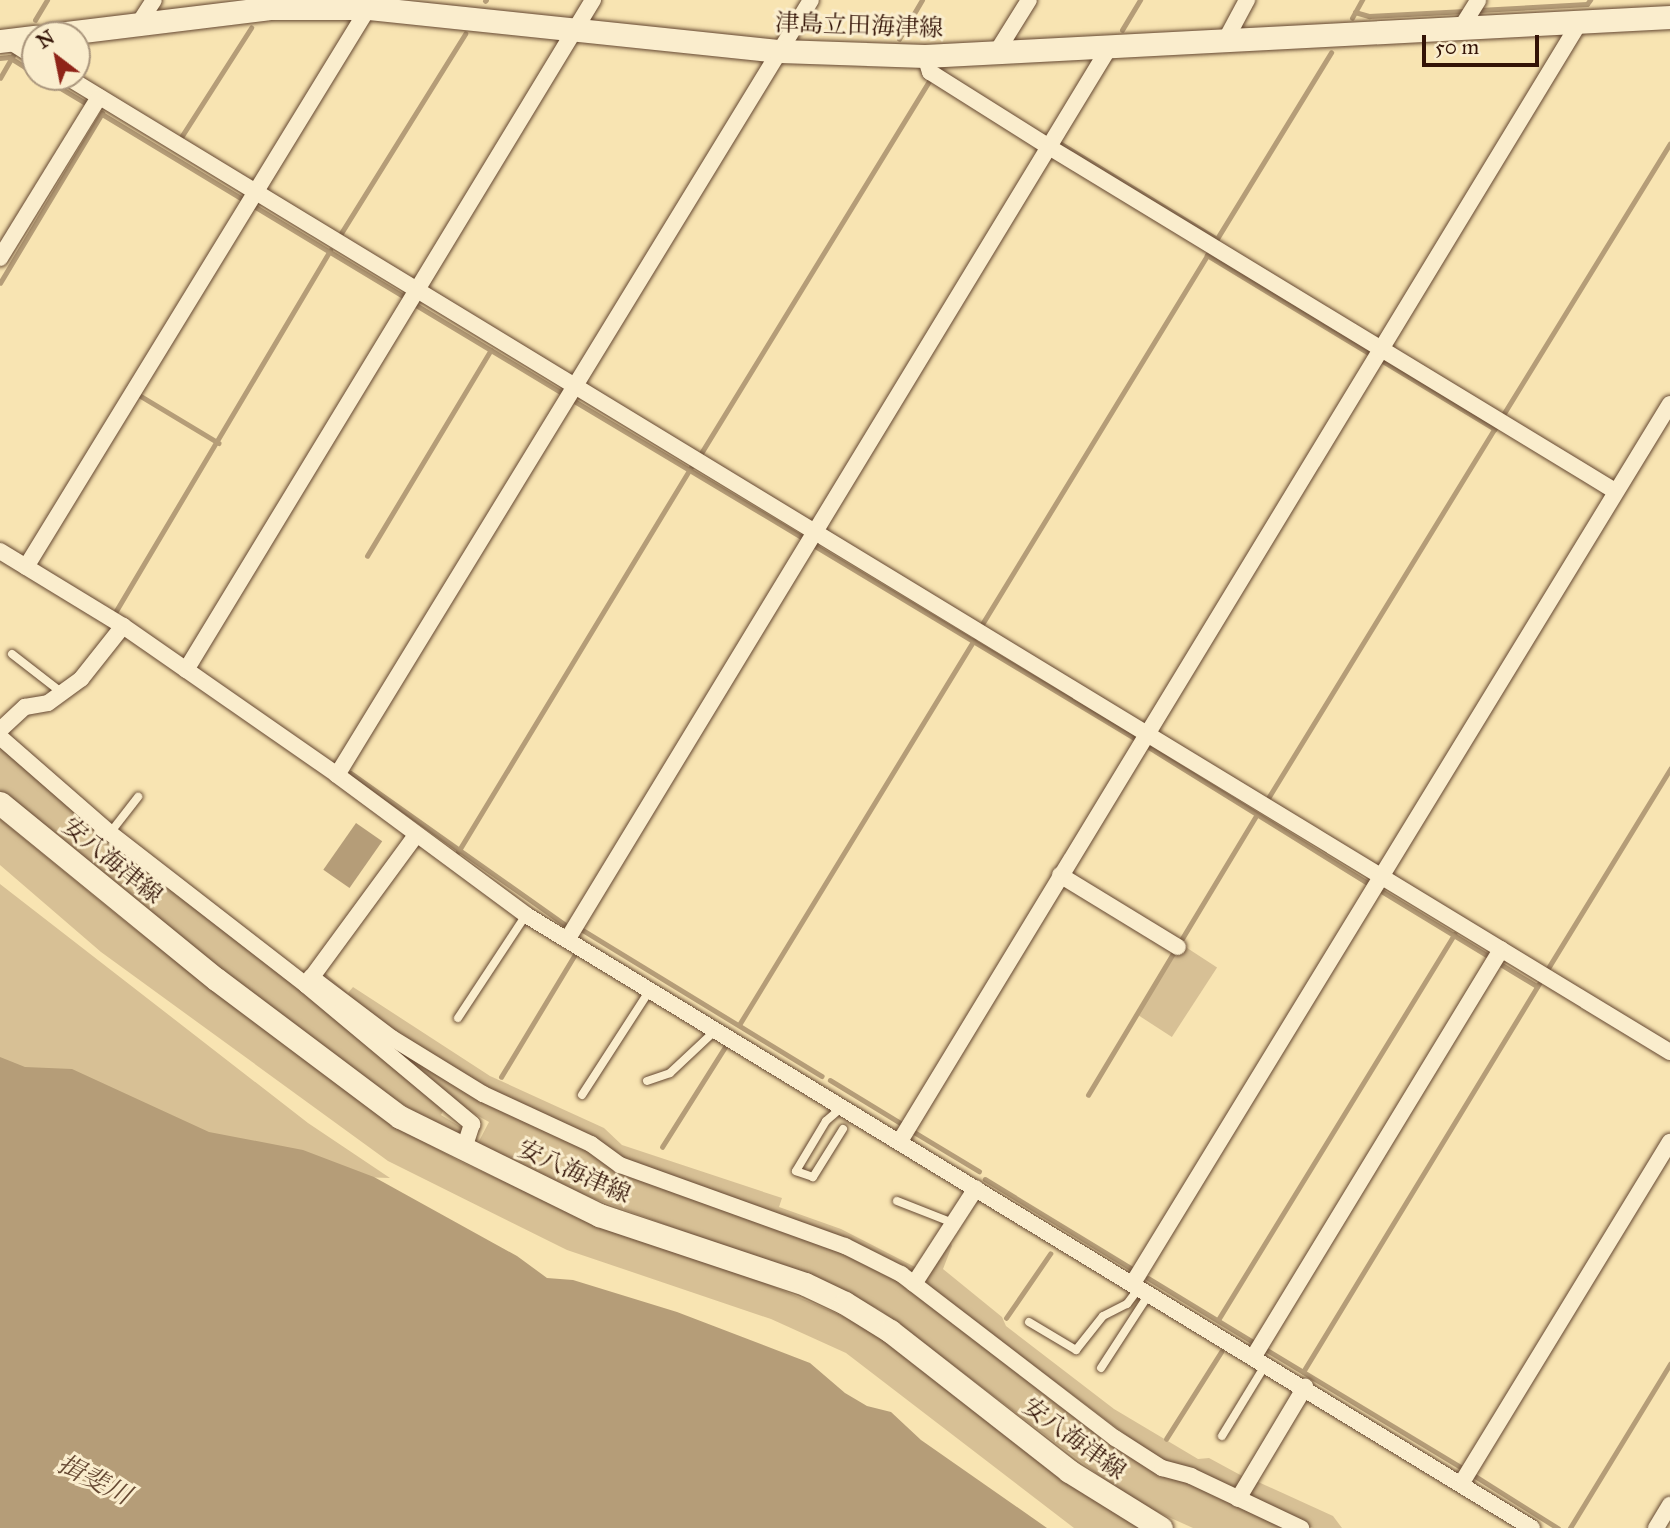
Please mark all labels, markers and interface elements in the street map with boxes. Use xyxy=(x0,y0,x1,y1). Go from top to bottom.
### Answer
street label: 津島立田海津線 xyxy=(775,9,943,43)
north arrow xyxy=(21,21,91,91)
scale bar xyxy=(1425,21,1542,65)
text: N xyxy=(33,25,59,53)
text: 50 m xyxy=(1435,34,1479,60)
street label: 安八海津線 xyxy=(56,812,168,910)
street label: 安八海津線 xyxy=(513,1134,635,1210)
street label: 安八海津線 xyxy=(1017,1392,1131,1486)
water label: 揖斐川 xyxy=(52,1448,136,1512)

